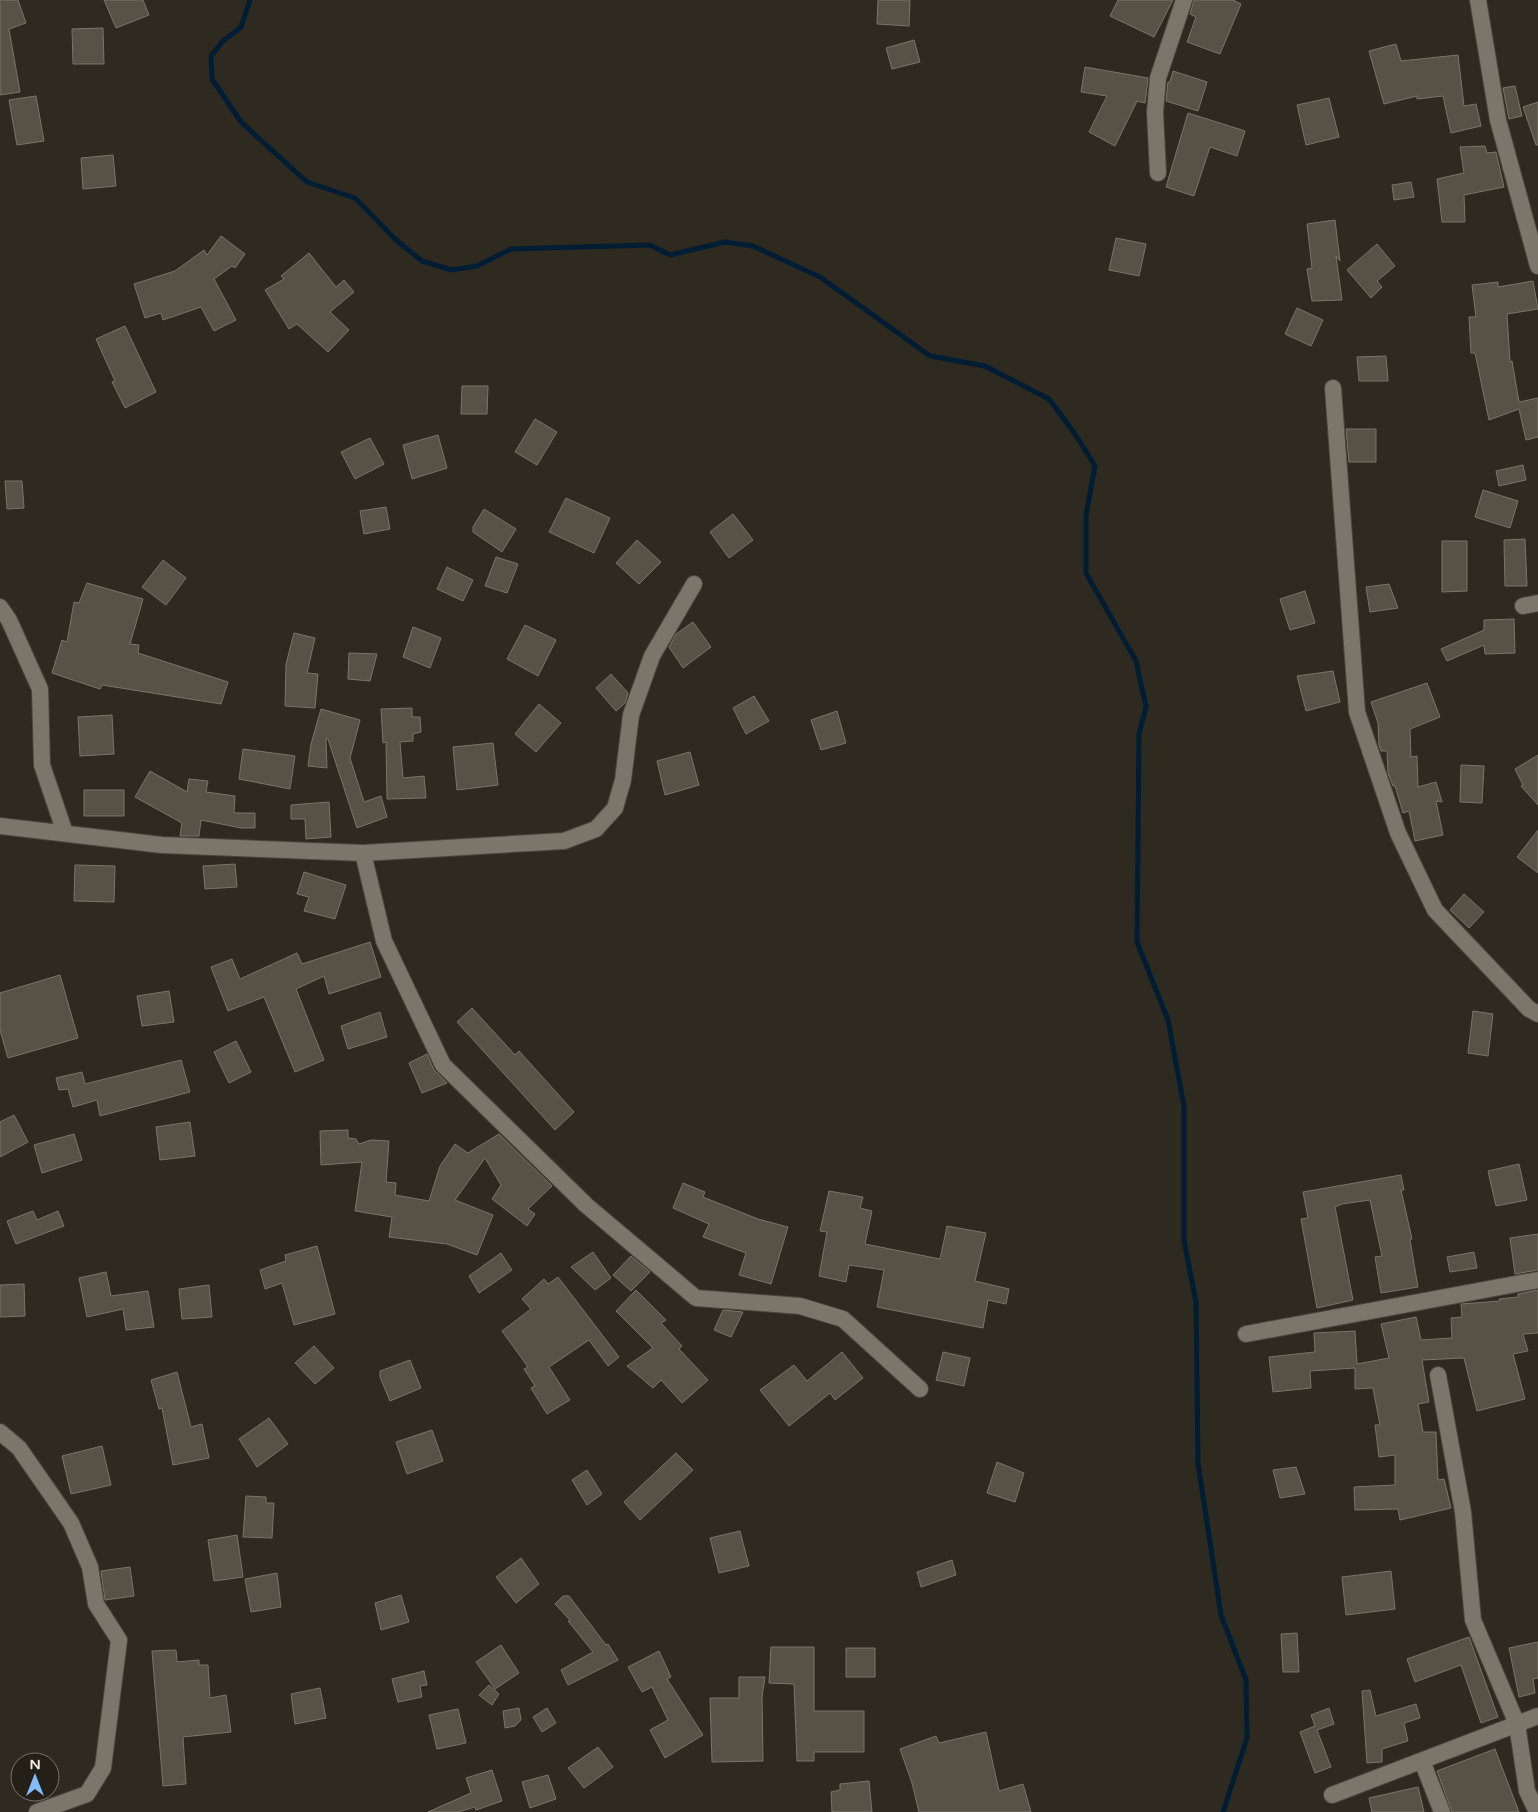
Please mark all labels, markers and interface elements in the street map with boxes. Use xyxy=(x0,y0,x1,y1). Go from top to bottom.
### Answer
north arrow xyxy=(10,1752,60,1802)
text: N xyxy=(29,1756,41,1773)

